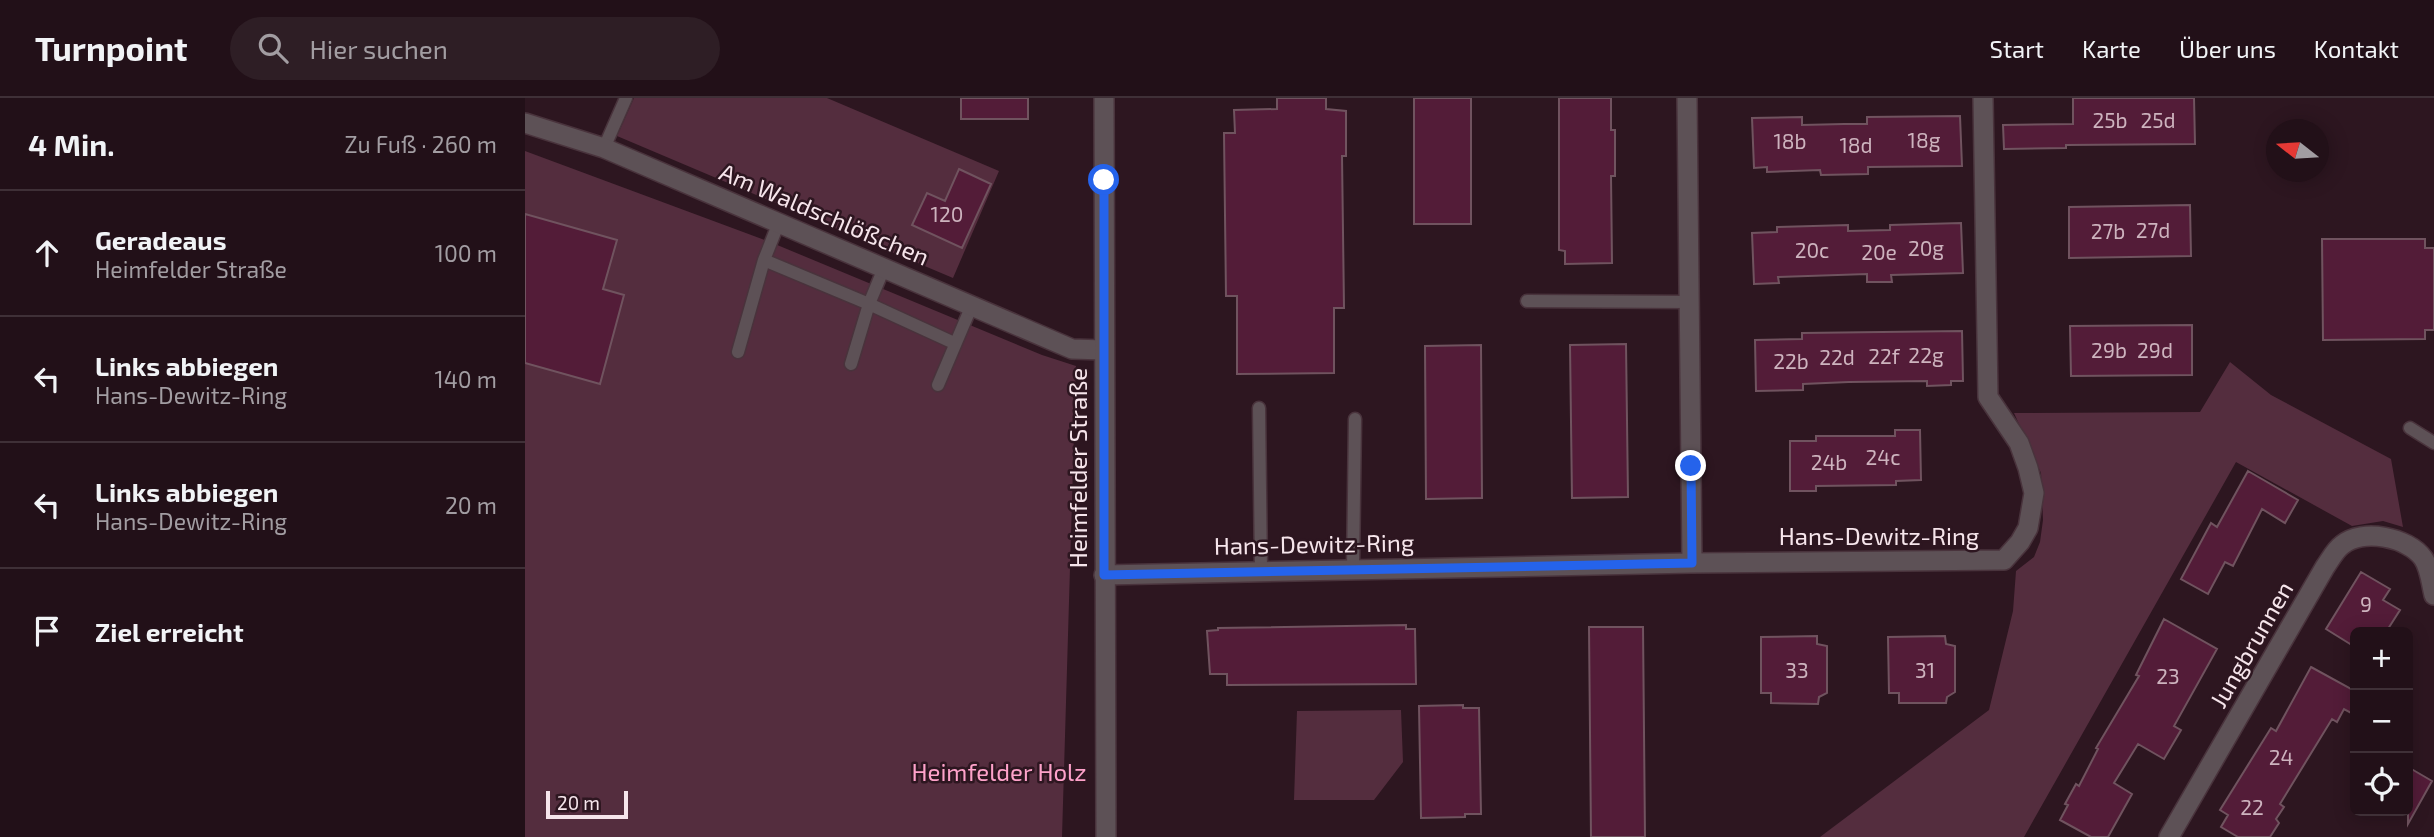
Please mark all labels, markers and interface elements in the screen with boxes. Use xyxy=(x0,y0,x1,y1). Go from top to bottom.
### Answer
search box xyxy=(230,17,720,80)
text: Turnpoint xyxy=(35,28,188,68)
icon: search xyxy=(254,29,292,67)
text: Hier suchen xyxy=(310,33,448,64)
text: Start xyxy=(1990,34,2044,63)
text: Karte xyxy=(2082,34,2141,63)
text: Über uns xyxy=(2179,34,2276,63)
text: Kontakt xyxy=(2314,34,2399,63)
house number: 25b xyxy=(2092,107,2128,132)
house number: 25d xyxy=(2140,107,2176,132)
north arrow xyxy=(2266,119,2329,182)
text: 4 Min. xyxy=(28,126,115,162)
house number: 18g xyxy=(1908,127,1941,152)
house number: 18b xyxy=(1773,128,1807,153)
text: Zu Fuß · 260 m xyxy=(345,130,497,158)
house number: 18d xyxy=(1839,132,1873,157)
street label: Am Waldschlößchen xyxy=(715,156,934,271)
route start xyxy=(1088,164,1119,195)
house number: 120 xyxy=(931,201,963,226)
house number: 27d xyxy=(2136,217,2170,242)
house number: 27b xyxy=(2091,218,2125,243)
text: Geradeaus xyxy=(95,224,227,255)
icon: ahead xyxy=(28,234,66,272)
house number: 20g xyxy=(1908,235,1944,260)
house number: 20c xyxy=(1795,237,1829,262)
text: 100 m xyxy=(435,239,497,267)
house number: 20e xyxy=(1861,239,1897,264)
text: Heimfelder Straße xyxy=(95,255,287,283)
house number: 29b xyxy=(2091,337,2127,362)
house number: 29d xyxy=(2137,337,2173,362)
house number: 22g xyxy=(1908,342,1944,367)
house number: 22f xyxy=(1868,343,1901,368)
house number: 22d xyxy=(1819,344,1855,369)
house number: 22b xyxy=(1773,348,1809,373)
text: Links abbiegen xyxy=(95,350,279,381)
icon: left xyxy=(28,360,66,398)
text: 140 m xyxy=(435,365,497,393)
street label: Heimfelder Straße xyxy=(1063,368,1092,568)
text: Hans-Dewitz-Ring xyxy=(95,381,287,409)
house number: 24c xyxy=(1866,444,1901,469)
house number: 24b xyxy=(1811,449,1847,474)
route end xyxy=(1675,450,1706,481)
text: Links abbiegen xyxy=(95,476,279,507)
icon: left xyxy=(28,486,66,524)
text: 20 m xyxy=(445,491,497,519)
text: Hans-Dewitz-Ring xyxy=(95,507,287,535)
street label: Hans-Dewitz-Ring xyxy=(1779,521,1979,550)
street label: Hans-Dewitz-Ring xyxy=(1213,527,1414,560)
street label: Jungbrunnen xyxy=(2203,576,2298,713)
house number: 9 xyxy=(2360,591,2372,616)
icon: arrive xyxy=(28,612,66,650)
text: Ziel erreicht xyxy=(95,616,244,647)
map controls xyxy=(2350,627,2413,816)
button: + xyxy=(2350,627,2413,690)
house number: 33 xyxy=(1785,657,1809,682)
house number: 31 xyxy=(1915,657,1935,682)
house number: 23 xyxy=(2156,663,2180,688)
button: − xyxy=(2350,690,2413,753)
house number: 24 xyxy=(2269,744,2293,769)
button: locate xyxy=(2350,753,2413,816)
park label: Heimfelder Holz xyxy=(912,757,1086,786)
scale bar xyxy=(546,788,628,820)
text: 20 m xyxy=(557,791,600,814)
house number: 22 xyxy=(2240,794,2264,819)

